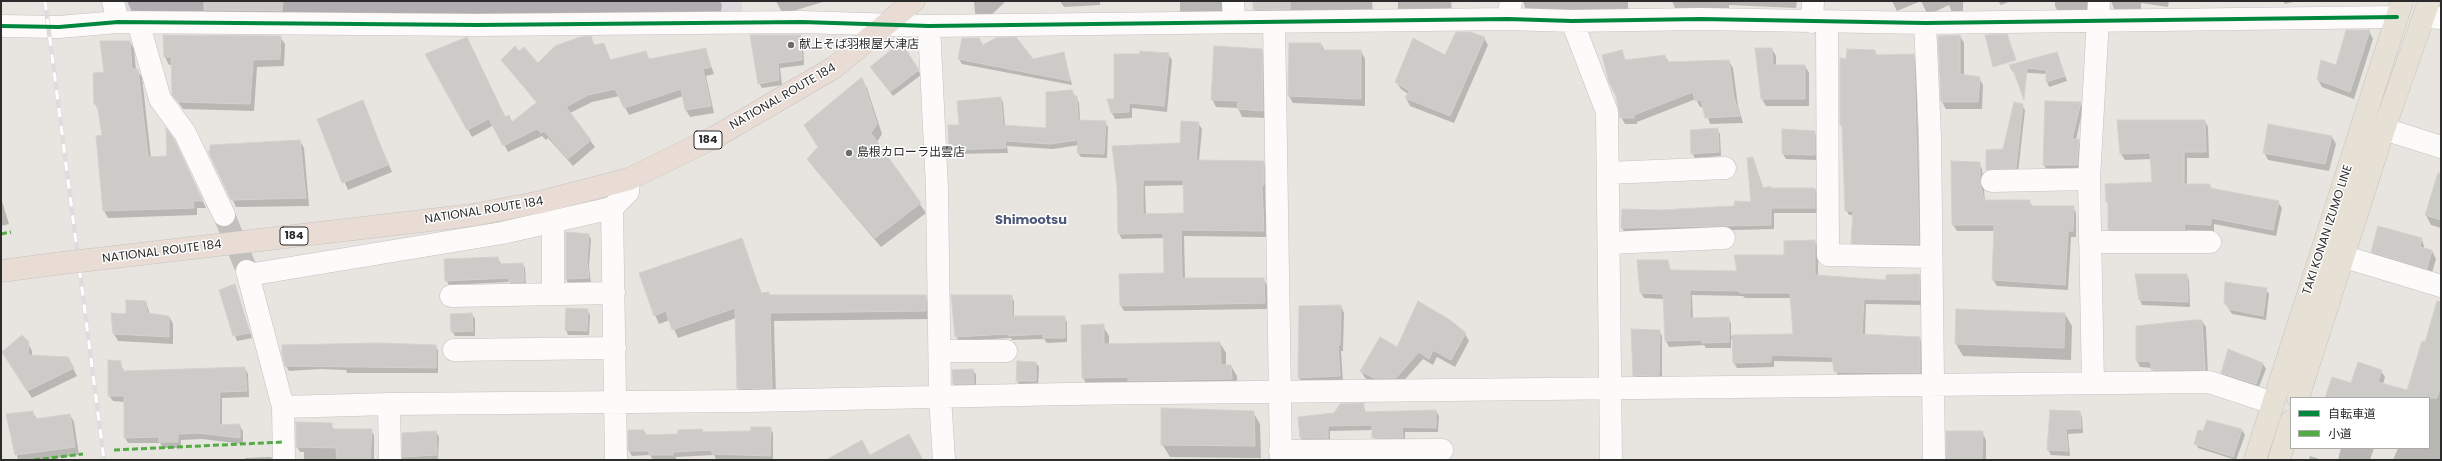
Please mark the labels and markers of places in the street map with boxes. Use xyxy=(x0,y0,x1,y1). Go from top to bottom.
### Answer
place label: 献上そば羽根屋大津店 xyxy=(799,38,919,52)
marker: 献上そば羽根屋大津店 xyxy=(786,40,796,50)
place label: 島根カローラ出雲店 xyxy=(857,146,965,160)
marker: 島根カローラ出雲店 xyxy=(844,148,854,158)

